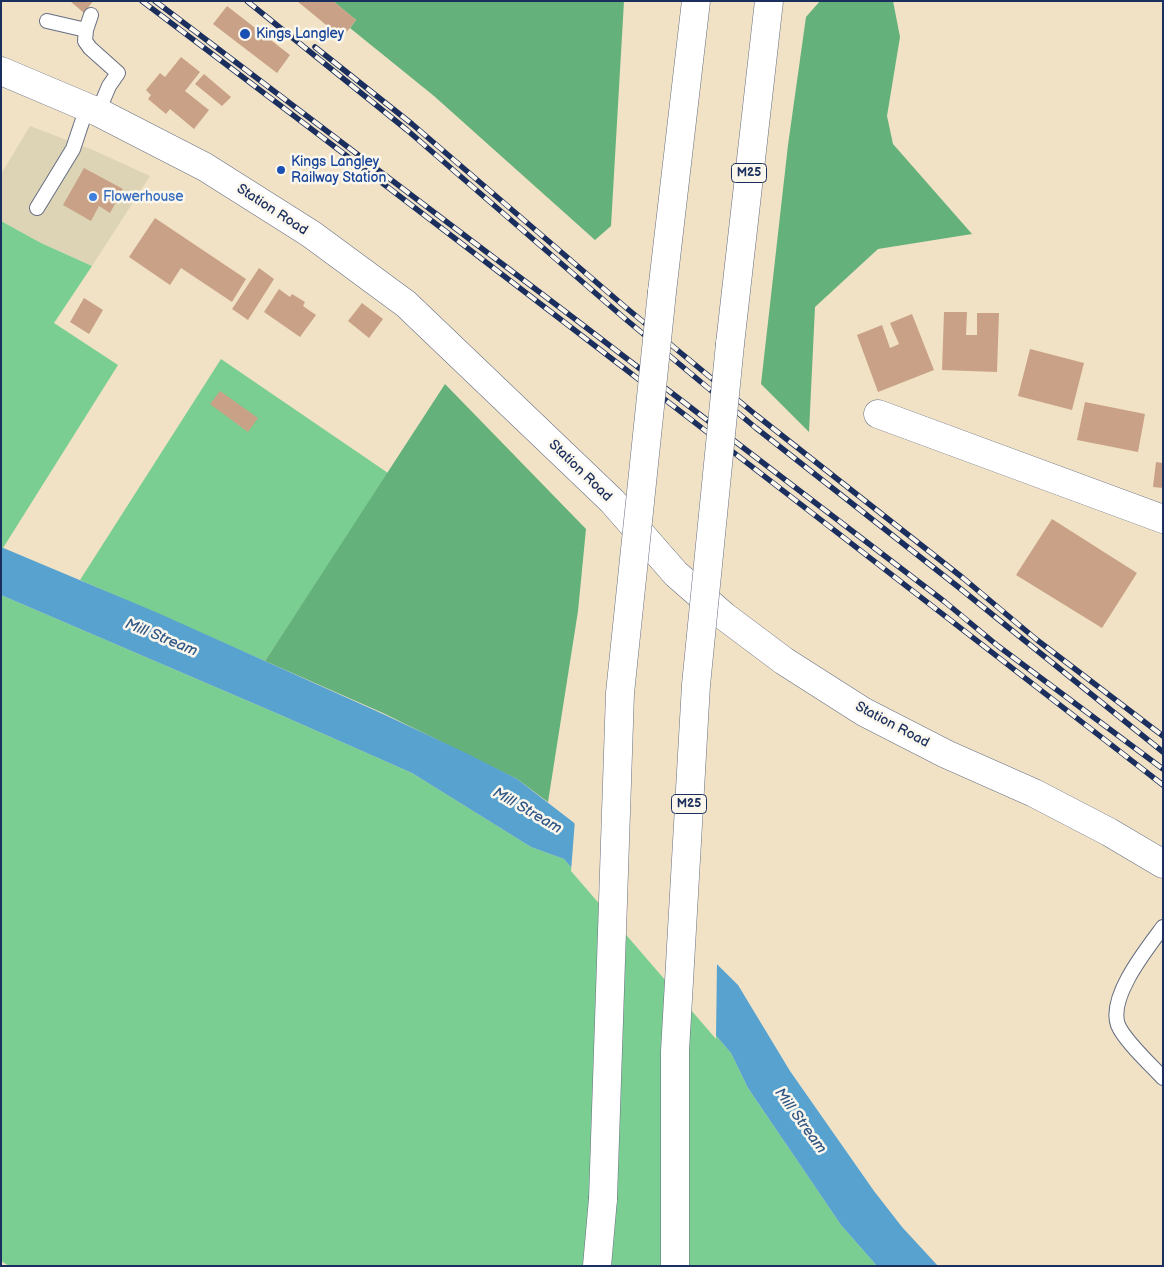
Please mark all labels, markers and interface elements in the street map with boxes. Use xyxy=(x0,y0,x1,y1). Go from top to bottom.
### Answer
place label: Kings Langley xyxy=(256,26,344,42)
marker: Kings Langley xyxy=(238,27,252,41)
place label: Kings Langley Railway Station xyxy=(291,154,386,186)
marker: Kings Langley Railway Station xyxy=(275,164,287,176)
road number: M25 xyxy=(732,164,766,182)
street label: Station Road xyxy=(233,181,311,239)
place label: Flowerhouse xyxy=(103,189,183,205)
marker: Flowerhouse xyxy=(87,191,99,203)
street label: Station Road xyxy=(545,437,615,505)
water label: Mill Stream xyxy=(122,615,200,661)
street label: Station Road xyxy=(852,698,932,752)
water label: Mill Stream xyxy=(489,784,565,838)
road number: M25 xyxy=(672,794,706,814)
water label: Mill Stream xyxy=(770,1085,830,1157)

